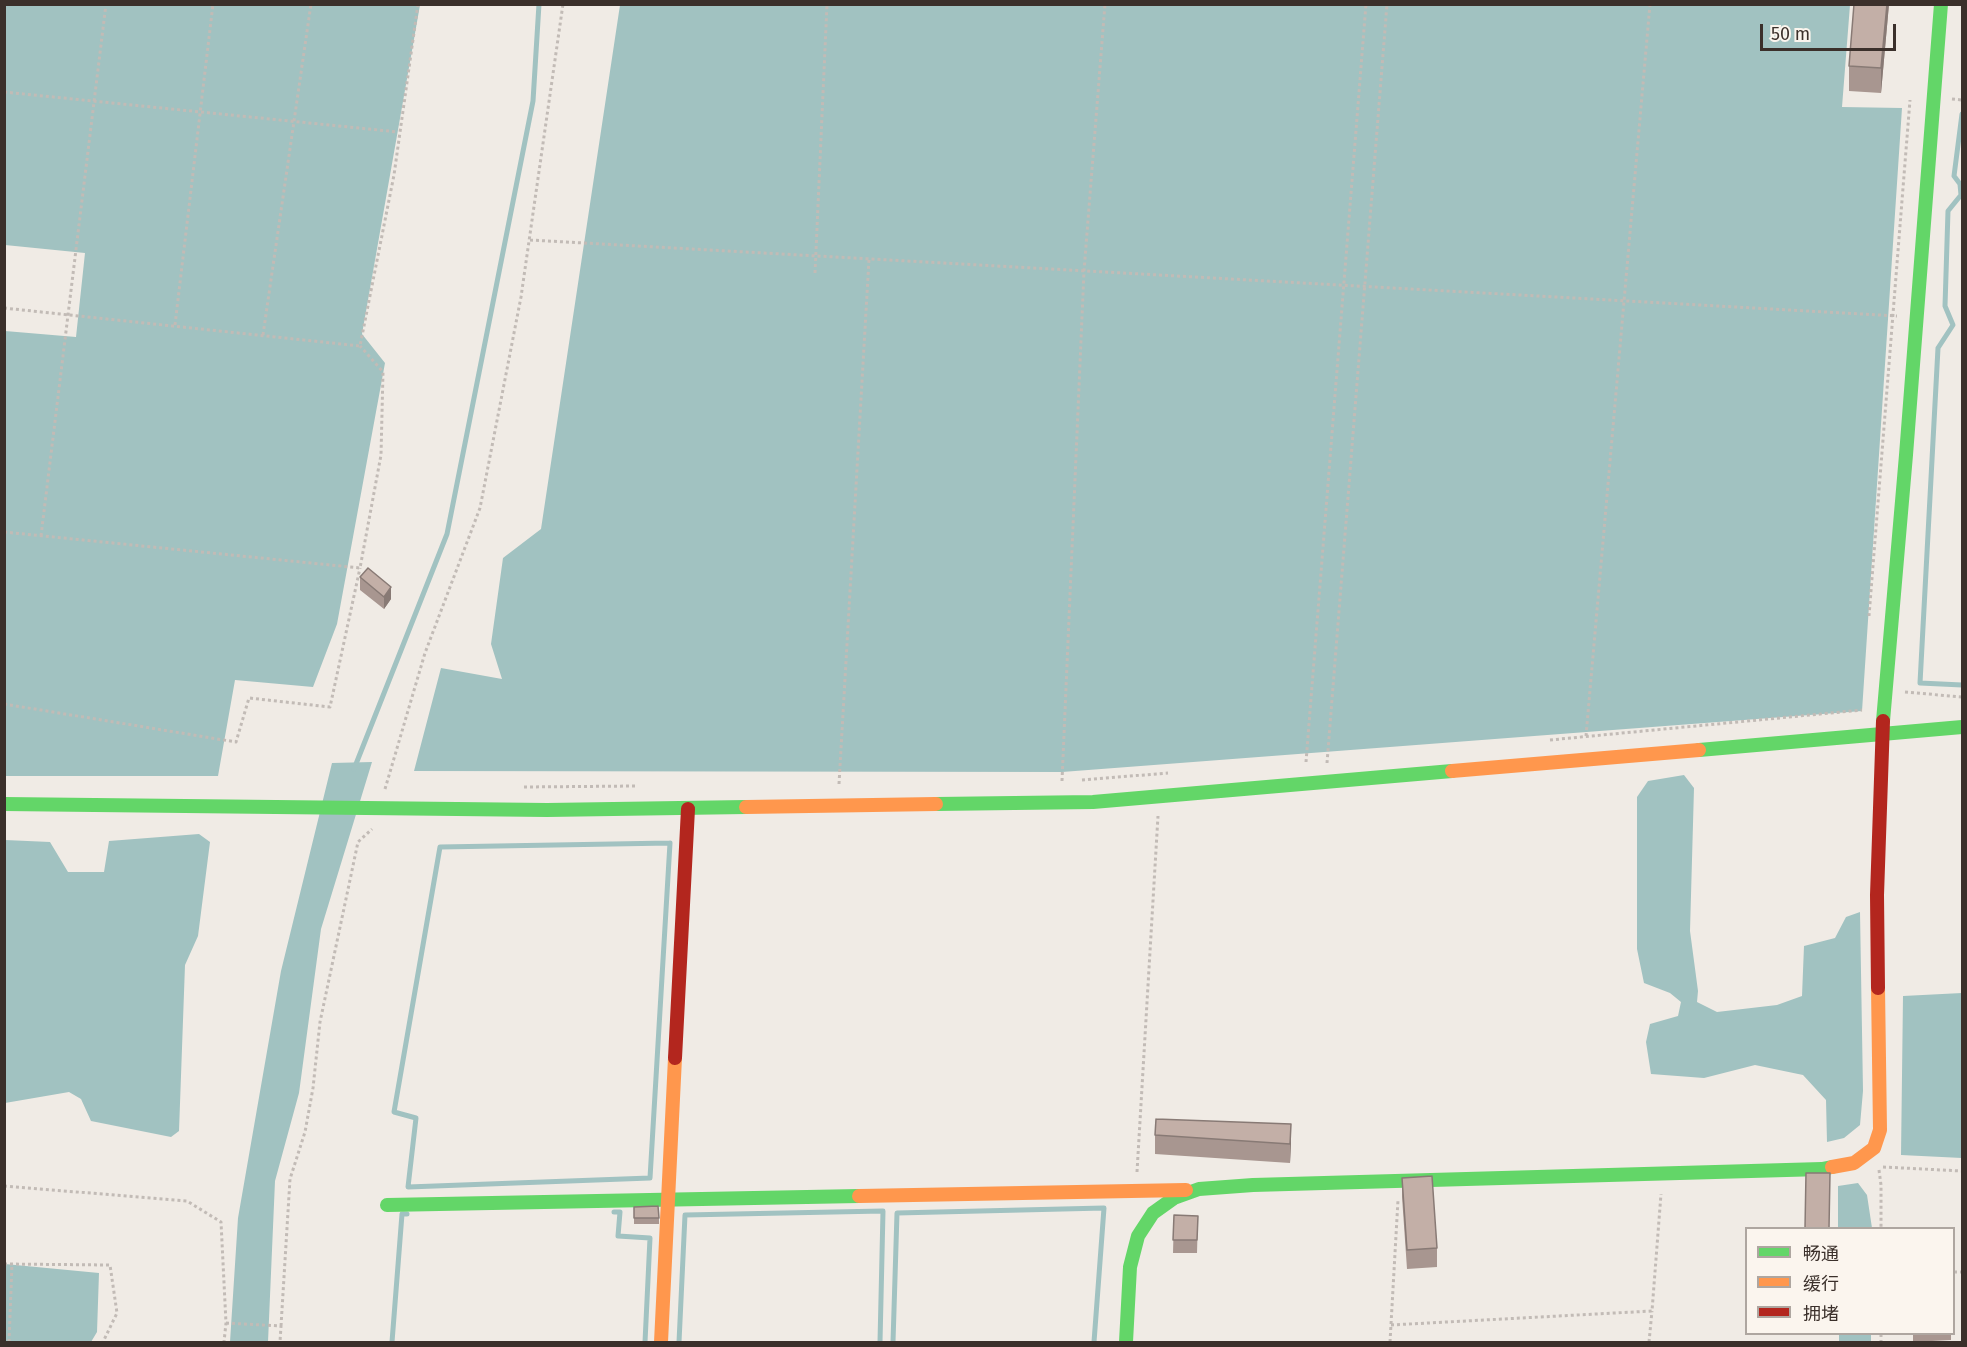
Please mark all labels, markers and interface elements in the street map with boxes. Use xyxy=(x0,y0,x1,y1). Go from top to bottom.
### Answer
scale bar xyxy=(1763,12,1900,50)
text: 50 m xyxy=(1771,23,1810,45)
legend xyxy=(1745,1227,1955,1335)
text: 畅通 xyxy=(1803,1243,1839,1265)
text: 缓行 xyxy=(1803,1273,1839,1295)
text: 拥堵 xyxy=(1803,1303,1839,1325)

